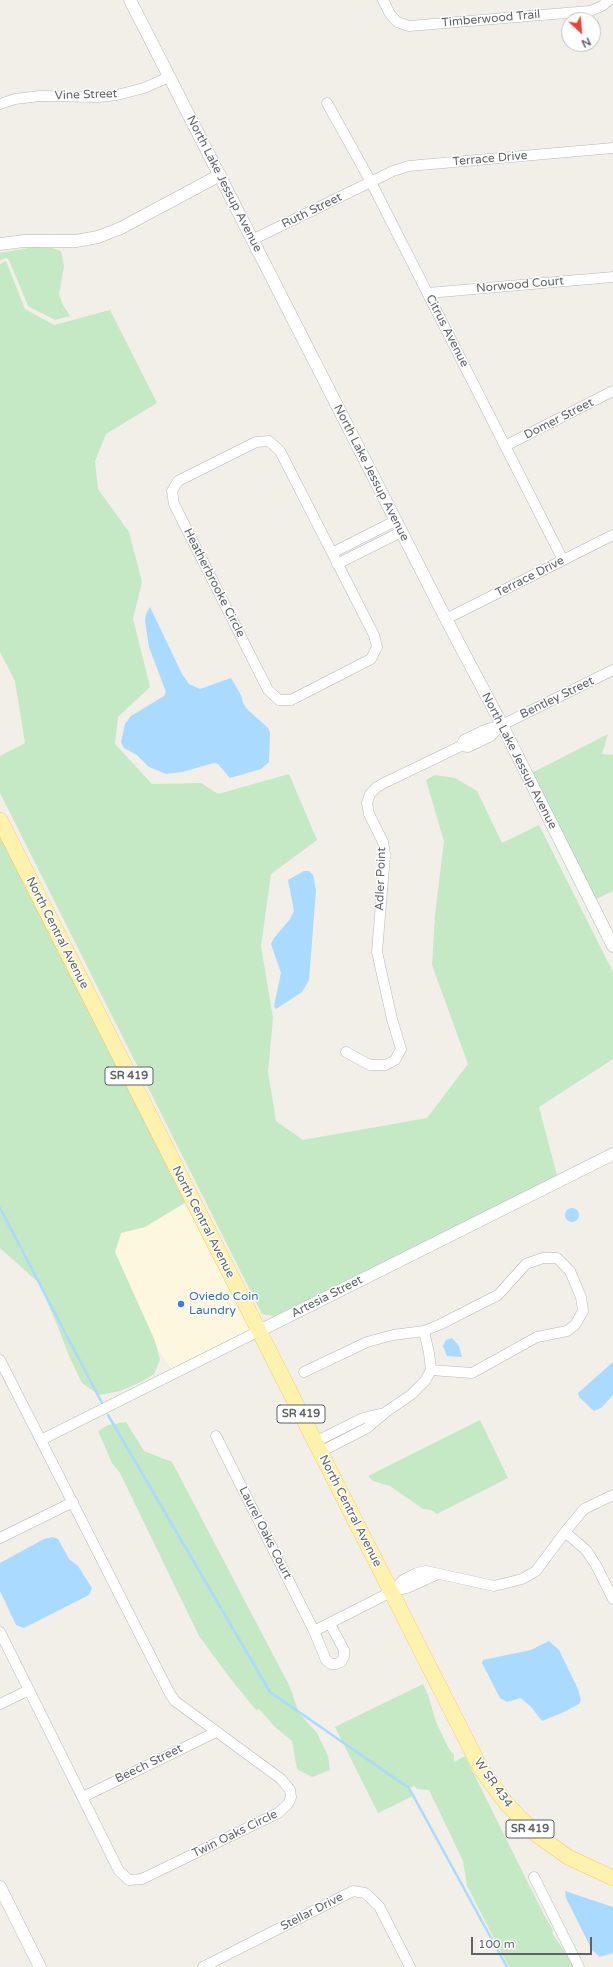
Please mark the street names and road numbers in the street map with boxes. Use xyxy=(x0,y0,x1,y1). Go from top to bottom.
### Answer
street label: Timberwood Trail xyxy=(441,8,541,30)
street label: Vine Street xyxy=(54,87,118,103)
street label: North Lake Jessup Avenue xyxy=(183,113,265,255)
street label: Terrace Drive xyxy=(452,149,528,169)
street label: Ruth Street xyxy=(280,190,344,232)
street label: Norwood Court xyxy=(476,274,564,296)
street label: Citrus Avenue xyxy=(423,292,471,370)
street label: Domer Street xyxy=(522,395,596,443)
street label: North Lake Jessup Avenue xyxy=(330,402,412,544)
street label: Heatherbrooke Circle xyxy=(180,526,248,640)
street label: Terrace Drive xyxy=(493,554,567,600)
street label: Bentley Street xyxy=(518,674,596,722)
street label: North Lake Jessup Avenue xyxy=(478,690,560,832)
street label: Adler Point xyxy=(373,847,389,911)
street label: North Central Avenue xyxy=(23,875,91,991)
road number: SR 419 xyxy=(105,1067,153,1085)
street label: North Central Avenue xyxy=(169,1164,237,1280)
street label: Artesia Street xyxy=(289,1273,365,1321)
road number: SR 419 xyxy=(277,1405,325,1423)
street label: North Central Avenue xyxy=(316,1453,384,1569)
street label: Laurel Oaks Court xyxy=(235,1484,295,1582)
street label: Beech Street xyxy=(113,1742,185,1786)
street label: W SR 434 xyxy=(471,1756,515,1810)
street label: Twin Oaks Circle xyxy=(190,1807,280,1861)
road number: SR 419 xyxy=(506,1820,554,1838)
street label: Stellar Drive xyxy=(278,1890,346,1934)

